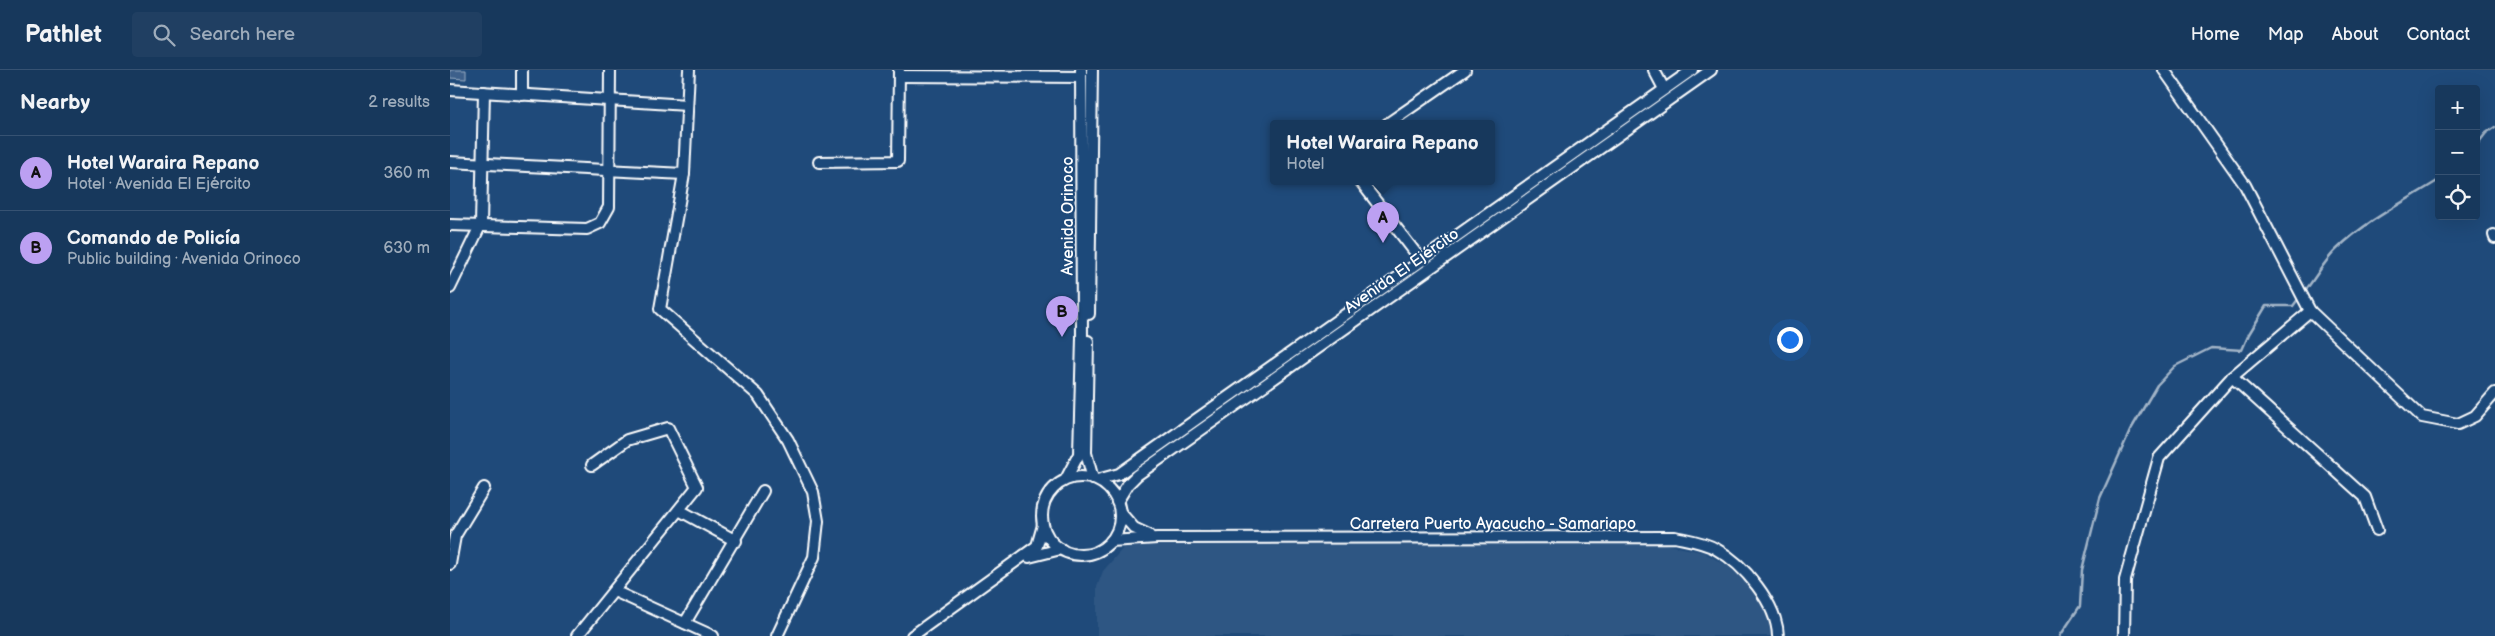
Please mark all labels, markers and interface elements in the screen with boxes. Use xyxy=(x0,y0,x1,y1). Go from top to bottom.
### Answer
search box xyxy=(132,12,482,57)
text: Pathlet xyxy=(25,20,102,49)
icon: search xyxy=(150,21,178,49)
text: Search here xyxy=(190,23,295,46)
text: Home xyxy=(2191,24,2240,45)
text: Map xyxy=(2268,24,2304,45)
text: About xyxy=(2332,24,2379,45)
text: Contact xyxy=(2407,24,2470,45)
map controls xyxy=(2435,85,2480,220)
button: + xyxy=(2435,85,2480,130)
text: Nearby xyxy=(20,90,90,115)
text: 2 results xyxy=(368,93,430,112)
popup xyxy=(1270,120,1495,185)
button: − xyxy=(2435,130,2480,175)
text: Hotel Waraira Repano xyxy=(1286,132,1479,155)
text: Hotel Waraira Repano xyxy=(67,152,259,175)
text: Hotel xyxy=(1286,155,1324,174)
street label: Avenida Orinoco xyxy=(1059,156,1078,276)
text: A xyxy=(31,164,41,183)
text: 360 m xyxy=(383,164,430,183)
text: Hotel · Avenida El Ejército xyxy=(67,175,251,194)
button: locate xyxy=(2435,175,2480,220)
pin: A xyxy=(1367,202,1399,243)
street label: Avenida El Ejército xyxy=(1341,225,1463,318)
text: Comando de Policía xyxy=(67,227,241,250)
text: B xyxy=(30,239,42,258)
text: 630 m xyxy=(383,239,430,258)
text: Public building · Avenida Orinoco xyxy=(67,250,301,269)
pin: B xyxy=(1046,296,1078,337)
your location xyxy=(1777,327,1803,353)
street label: Carretera Puerto Ayacucho - Samariapo xyxy=(1350,515,1636,534)

